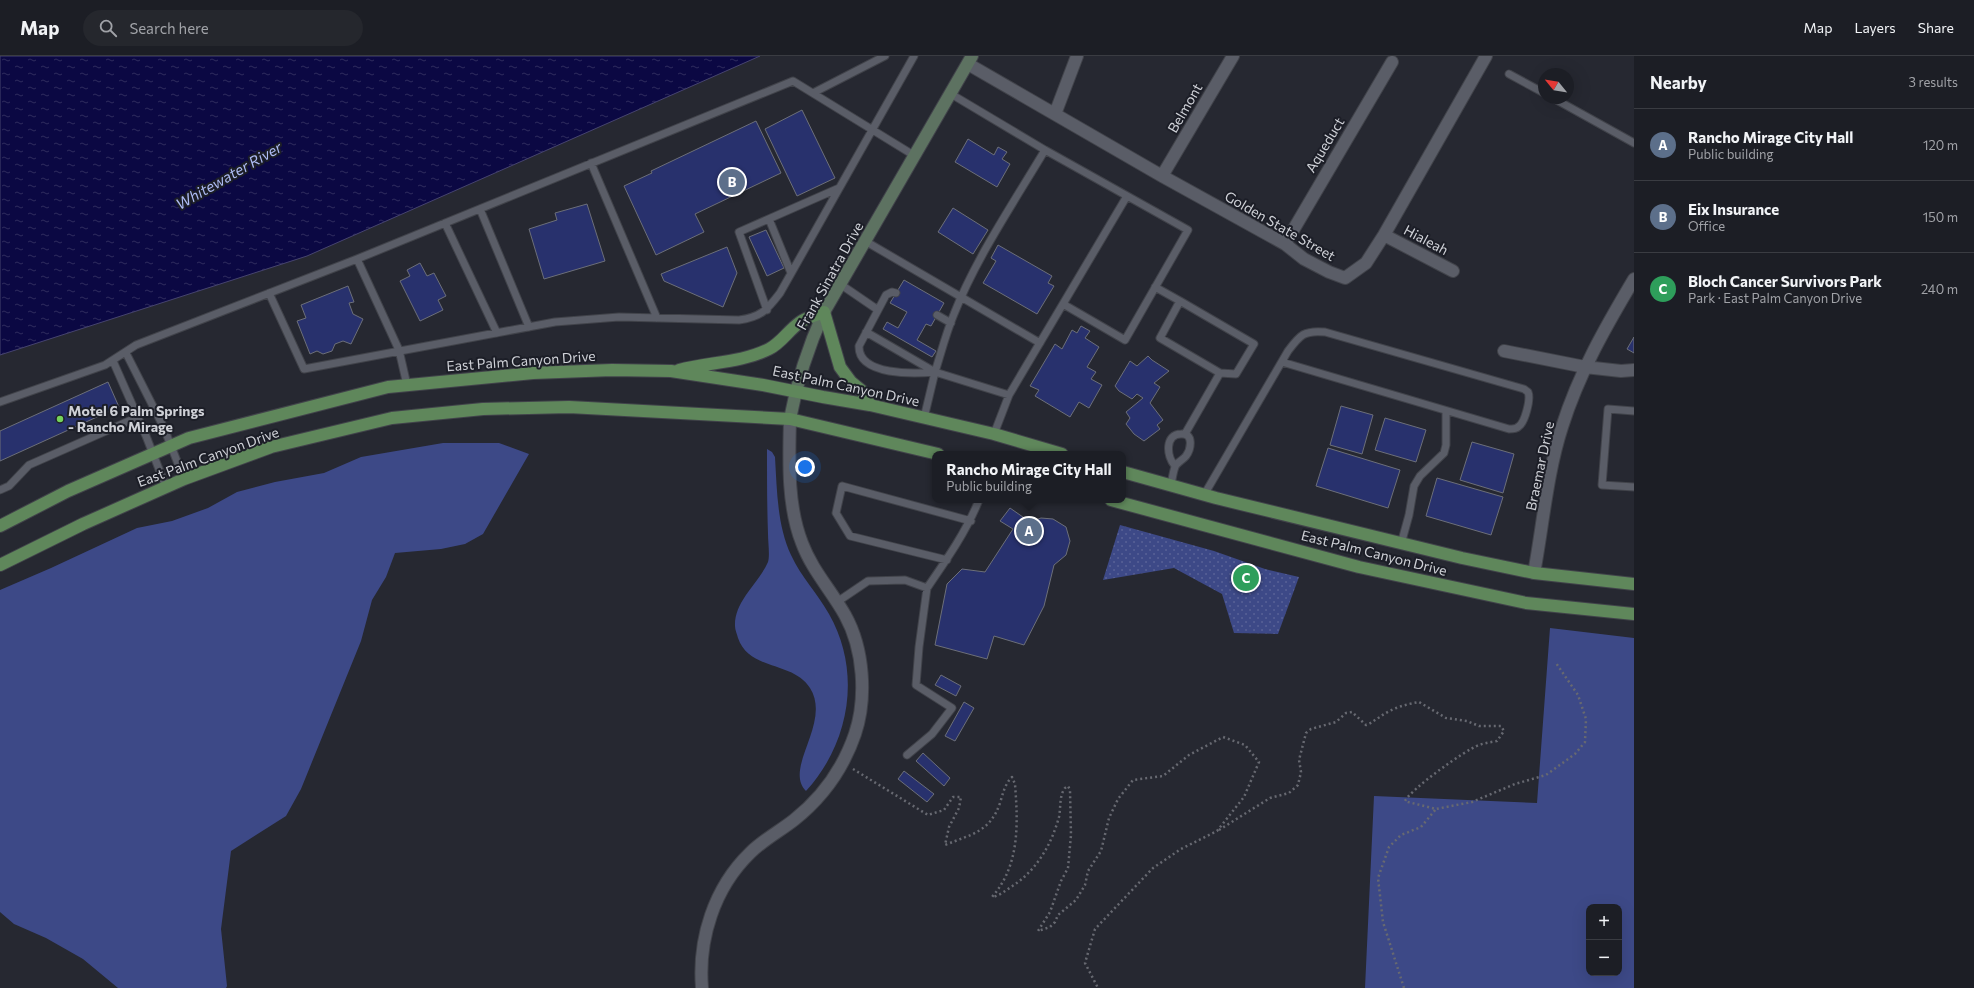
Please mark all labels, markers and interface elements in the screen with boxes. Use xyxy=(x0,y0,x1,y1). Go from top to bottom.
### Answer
search box xyxy=(83,10,363,46)
text: Map xyxy=(20,16,59,39)
icon: search xyxy=(97,17,119,39)
text: Search here xyxy=(129,19,209,37)
text: Map xyxy=(1804,19,1832,36)
text: Layers xyxy=(1854,19,1896,36)
text: Share xyxy=(1918,19,1954,36)
north arrow xyxy=(1538,68,1574,104)
text: Nearby xyxy=(1650,72,1707,93)
text: 3 results xyxy=(1909,74,1958,90)
street label: Belmont xyxy=(1164,80,1206,136)
street label: Aqueduct xyxy=(1302,114,1348,175)
text: Rancho Mirage City Hall xyxy=(1688,128,1853,146)
water label: Whitewater River xyxy=(172,137,286,213)
text: A xyxy=(1658,137,1668,153)
text: 120 m xyxy=(1923,137,1958,153)
text: Public building xyxy=(1688,146,1774,162)
pin: B xyxy=(719,167,745,197)
street label: Golden State Street xyxy=(1222,187,1339,264)
text: Eix Insurance xyxy=(1688,200,1779,218)
text: B xyxy=(1659,209,1667,225)
text: 150 m xyxy=(1923,209,1958,225)
text: Office xyxy=(1688,218,1725,234)
street label: Frank Sinatra Drive xyxy=(793,219,866,333)
street label: Hialeah xyxy=(1401,221,1451,258)
text: Bloch Cancer Survivors Park xyxy=(1688,272,1882,290)
text: C xyxy=(1659,281,1667,297)
text: 240 m xyxy=(1921,281,1958,297)
text: Park · East Palm Canyon Drive xyxy=(1688,290,1862,306)
street label: East Palm Canyon Drive xyxy=(446,347,596,374)
street label: East Palm Canyon Drive xyxy=(771,362,921,409)
place label: Motel 6 Palm Springs - Rancho Mirage xyxy=(68,402,205,435)
marker: Motel 6 Palm Springs - Rancho Mirage xyxy=(55,414,65,424)
street label: Braemar Drive xyxy=(1522,420,1557,512)
street label: East Palm Canyon Drive xyxy=(135,423,281,490)
popup xyxy=(932,451,1126,503)
your location xyxy=(795,457,815,477)
text: Rancho Mirage City Hall xyxy=(946,460,1112,478)
text: Public building xyxy=(946,478,1032,494)
pin: A xyxy=(1016,516,1042,546)
street label: East Palm Canyon Drive xyxy=(1299,526,1449,579)
pin: C xyxy=(1233,563,1259,593)
map controls xyxy=(1586,904,1622,976)
button: + xyxy=(1586,904,1622,940)
button: − xyxy=(1586,940,1622,976)

